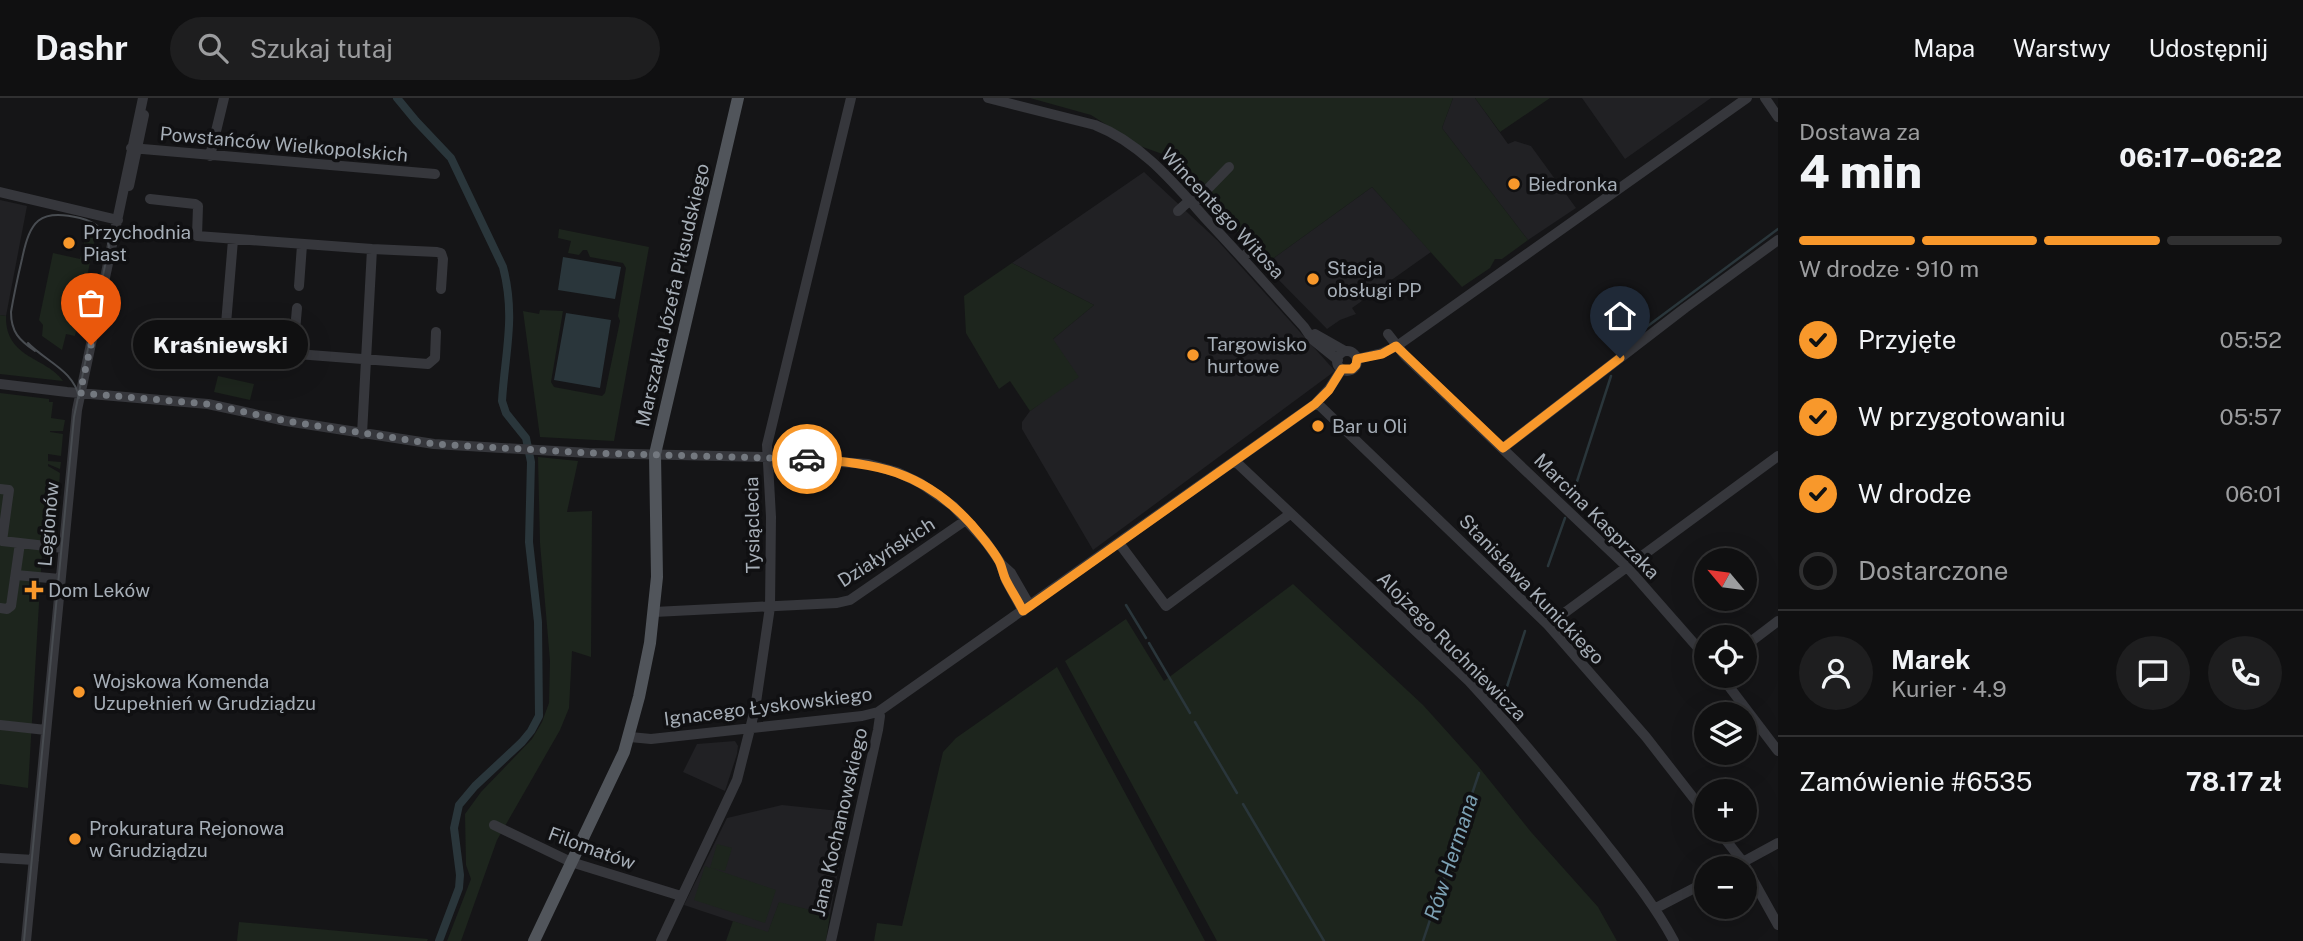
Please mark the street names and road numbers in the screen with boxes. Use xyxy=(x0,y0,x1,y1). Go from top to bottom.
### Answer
street label: Powstańców Wielkopolskich xyxy=(159,122,409,166)
street label: Wincentego Witosa xyxy=(1157,143,1289,283)
street label: Marszałka Józefa Piłsudskiego xyxy=(631,161,713,429)
street label: Marcina Kasprzaka xyxy=(1530,449,1664,583)
street label: Tysiąclecia xyxy=(740,476,764,574)
street label: Legionów xyxy=(33,481,63,567)
street label: Stanisława Kunickiego xyxy=(1455,510,1609,668)
street label: Działyńskich xyxy=(833,513,939,591)
street label: Alojzego Ruchniewicza xyxy=(1373,567,1531,725)
street label: Ignacego Łyskowskiego xyxy=(663,682,873,730)
street label: Jana Kochanowskiego xyxy=(807,726,871,918)
street label: Filomatów xyxy=(545,822,639,874)

